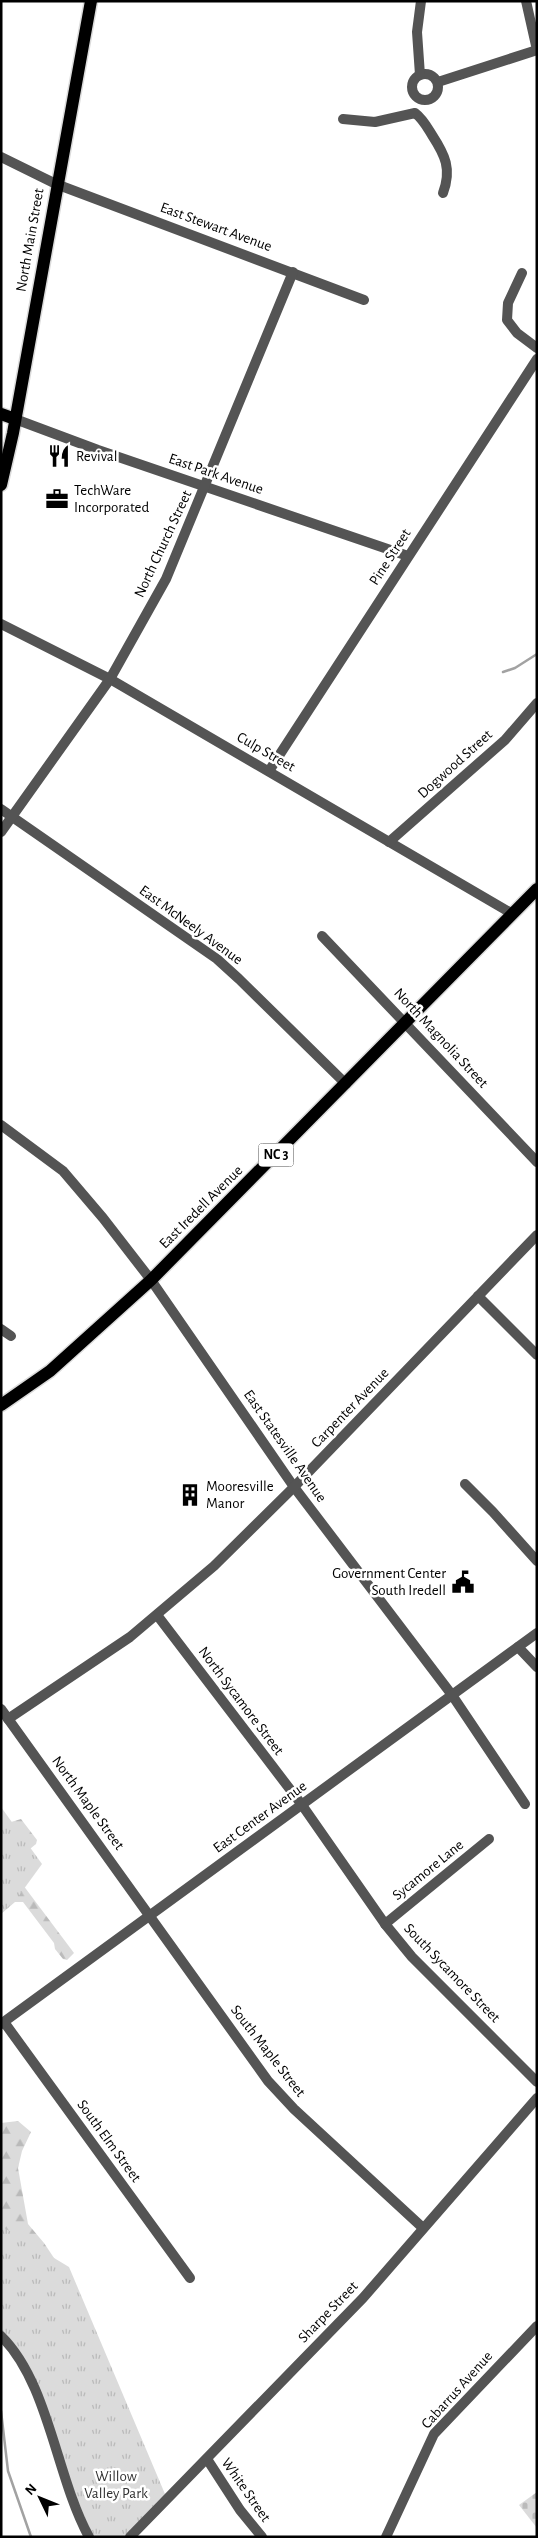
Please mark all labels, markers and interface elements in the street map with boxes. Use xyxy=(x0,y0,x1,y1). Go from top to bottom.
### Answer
street label: North Main Street xyxy=(14,187,47,293)
street label: East Stewart Avenue xyxy=(158,200,274,254)
restaurant icon: Revival xyxy=(46,443,72,469)
place label: Revival xyxy=(76,449,117,464)
street label: East Park Avenue xyxy=(167,451,265,497)
place label: TechWare Incorporated xyxy=(74,483,149,515)
office icon: TechWare Incorporated xyxy=(44,486,70,512)
street label: North Church Street xyxy=(132,488,194,600)
street label: Pine Street xyxy=(366,526,414,588)
street label: Dogwood Street xyxy=(415,727,495,801)
street label: Culp Street xyxy=(234,729,298,775)
street label: East McNeely Avenue xyxy=(137,883,245,967)
street label: North Magnolia Street xyxy=(391,985,491,1091)
road number: NC 3 xyxy=(258,1144,294,1166)
street label: East Iredell Avenue xyxy=(157,1163,245,1251)
street label: Carpenter Avenue xyxy=(308,1365,392,1451)
street label: East Statesville Avenue xyxy=(241,1387,329,1505)
place label: Mooresville Manor xyxy=(206,1479,274,1511)
building icon: Mooresville Manor xyxy=(177,1482,203,1508)
place label: Government Center South Iredell xyxy=(332,1566,446,1598)
public building icon: Government Center South Iredell xyxy=(450,1569,476,1595)
street label: North Sycamore Street xyxy=(196,1644,287,1758)
street label: North Maple Street xyxy=(49,1753,127,1853)
street label: East Center Avenue xyxy=(211,1778,310,1856)
street label: Sycamore Lane xyxy=(390,1837,466,1903)
street label: South Sycamore Street xyxy=(401,1921,503,2025)
street label: South Maple Street xyxy=(228,2002,308,2100)
street label: South Elm Street xyxy=(74,2097,144,2185)
street label: Sharpe Street xyxy=(295,2278,361,2346)
street label: Cabarrus Avenue xyxy=(419,2348,496,2432)
street label: White Street xyxy=(219,2455,273,2525)
park label: Willow Valley Park xyxy=(84,2469,148,2501)
north arrow xyxy=(15,2473,65,2523)
text: N xyxy=(23,2481,40,2498)

